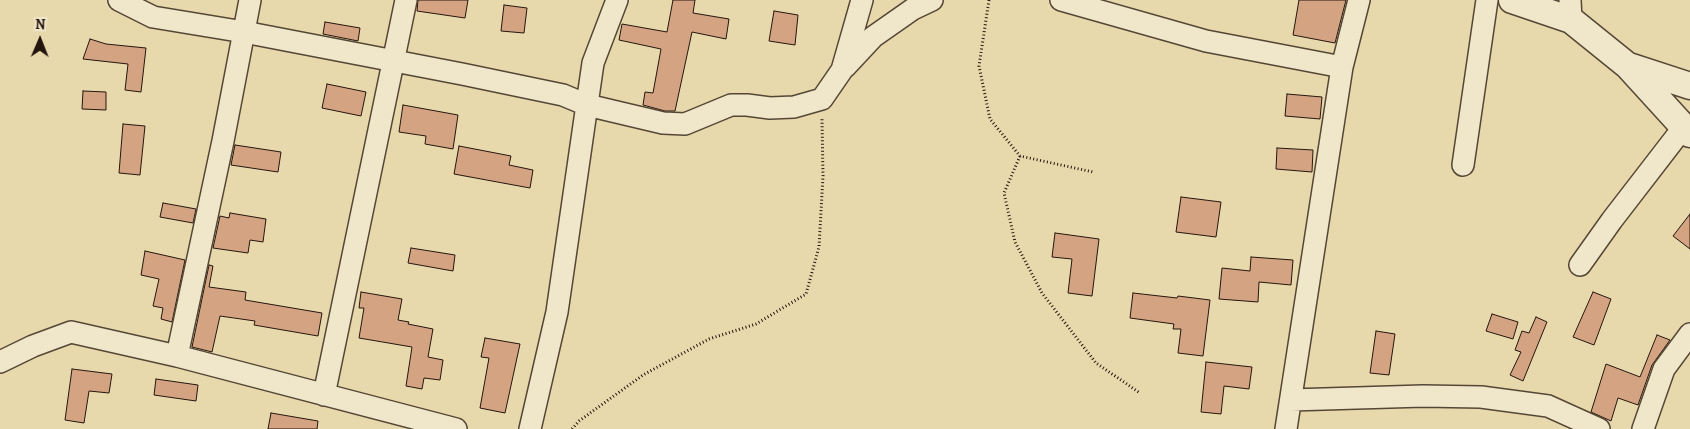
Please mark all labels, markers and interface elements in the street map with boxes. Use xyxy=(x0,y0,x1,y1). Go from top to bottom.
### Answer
north arrow xyxy=(15,15,65,65)
text: N xyxy=(35,15,46,34)

